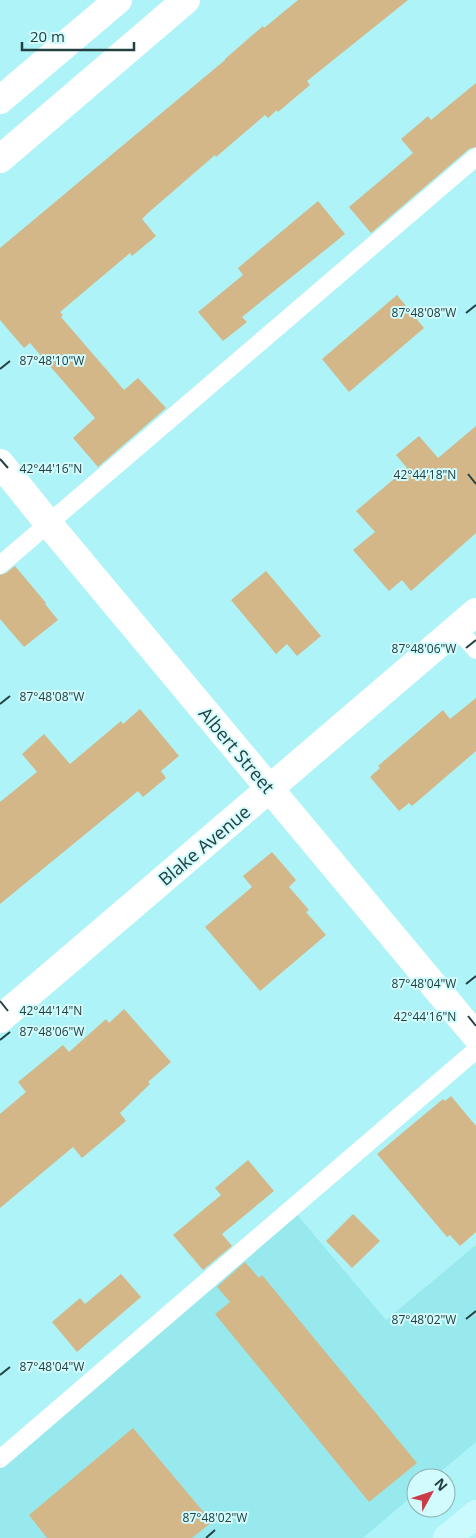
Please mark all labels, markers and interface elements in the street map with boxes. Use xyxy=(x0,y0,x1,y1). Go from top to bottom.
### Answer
scale bar xyxy=(22,20,135,52)
text: 20 m xyxy=(30,26,65,46)
text: 87°48'08"W xyxy=(392,304,456,321)
text: 87°48'10"W xyxy=(20,352,84,369)
text: 42°44'16"N xyxy=(20,460,82,477)
text: 42°44'18"N xyxy=(394,466,456,483)
text: 87°48'06"W xyxy=(392,640,456,657)
text: 87°48'08"W xyxy=(20,688,84,705)
street label: Albert Street xyxy=(194,702,280,798)
street label: Blake Avenue xyxy=(153,799,255,891)
text: 87°48'04"W xyxy=(392,975,456,992)
text: 42°44'14"N xyxy=(20,1002,82,1019)
text: 42°44'16"N xyxy=(394,1008,456,1025)
text: 87°48'06"W xyxy=(20,1023,84,1040)
text: 87°48'02"W xyxy=(392,1311,456,1328)
text: 87°48'04"W xyxy=(20,1358,84,1375)
north arrow xyxy=(406,1468,456,1518)
text: N xyxy=(430,1474,452,1495)
text: 87°48'02"W xyxy=(183,1509,247,1526)

